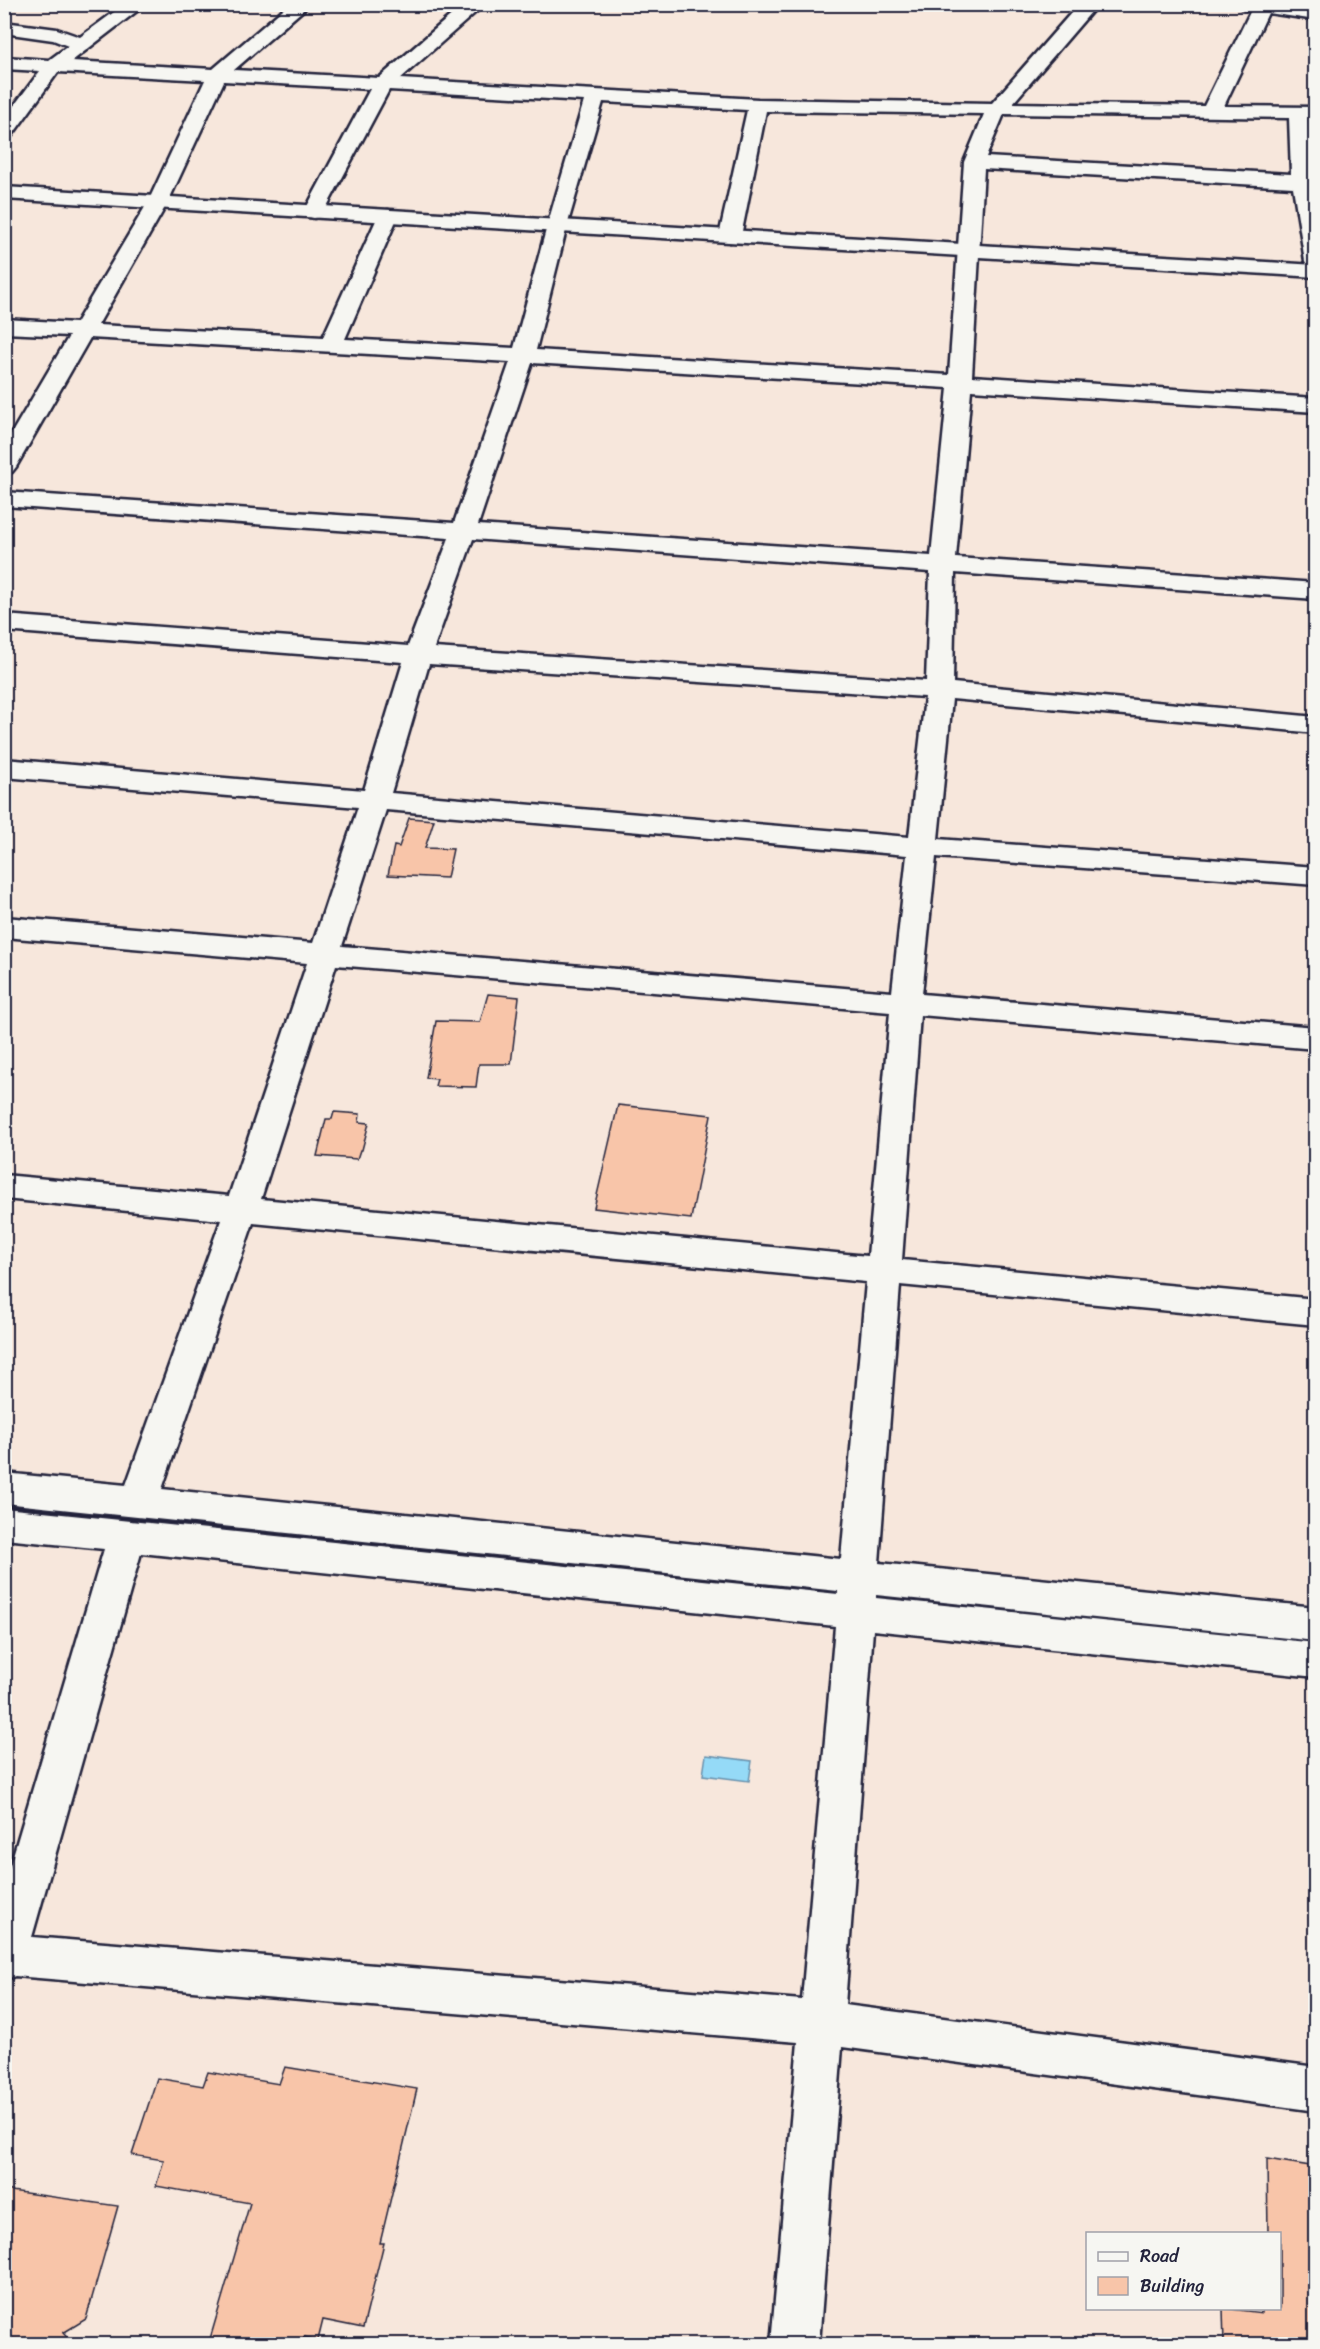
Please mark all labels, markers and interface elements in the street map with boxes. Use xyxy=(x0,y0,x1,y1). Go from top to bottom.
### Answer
legend xyxy=(1086,2232,1281,2310)
text: Road xyxy=(1140,2240,1180,2272)
text: Building xyxy=(1140,2270,1204,2302)

